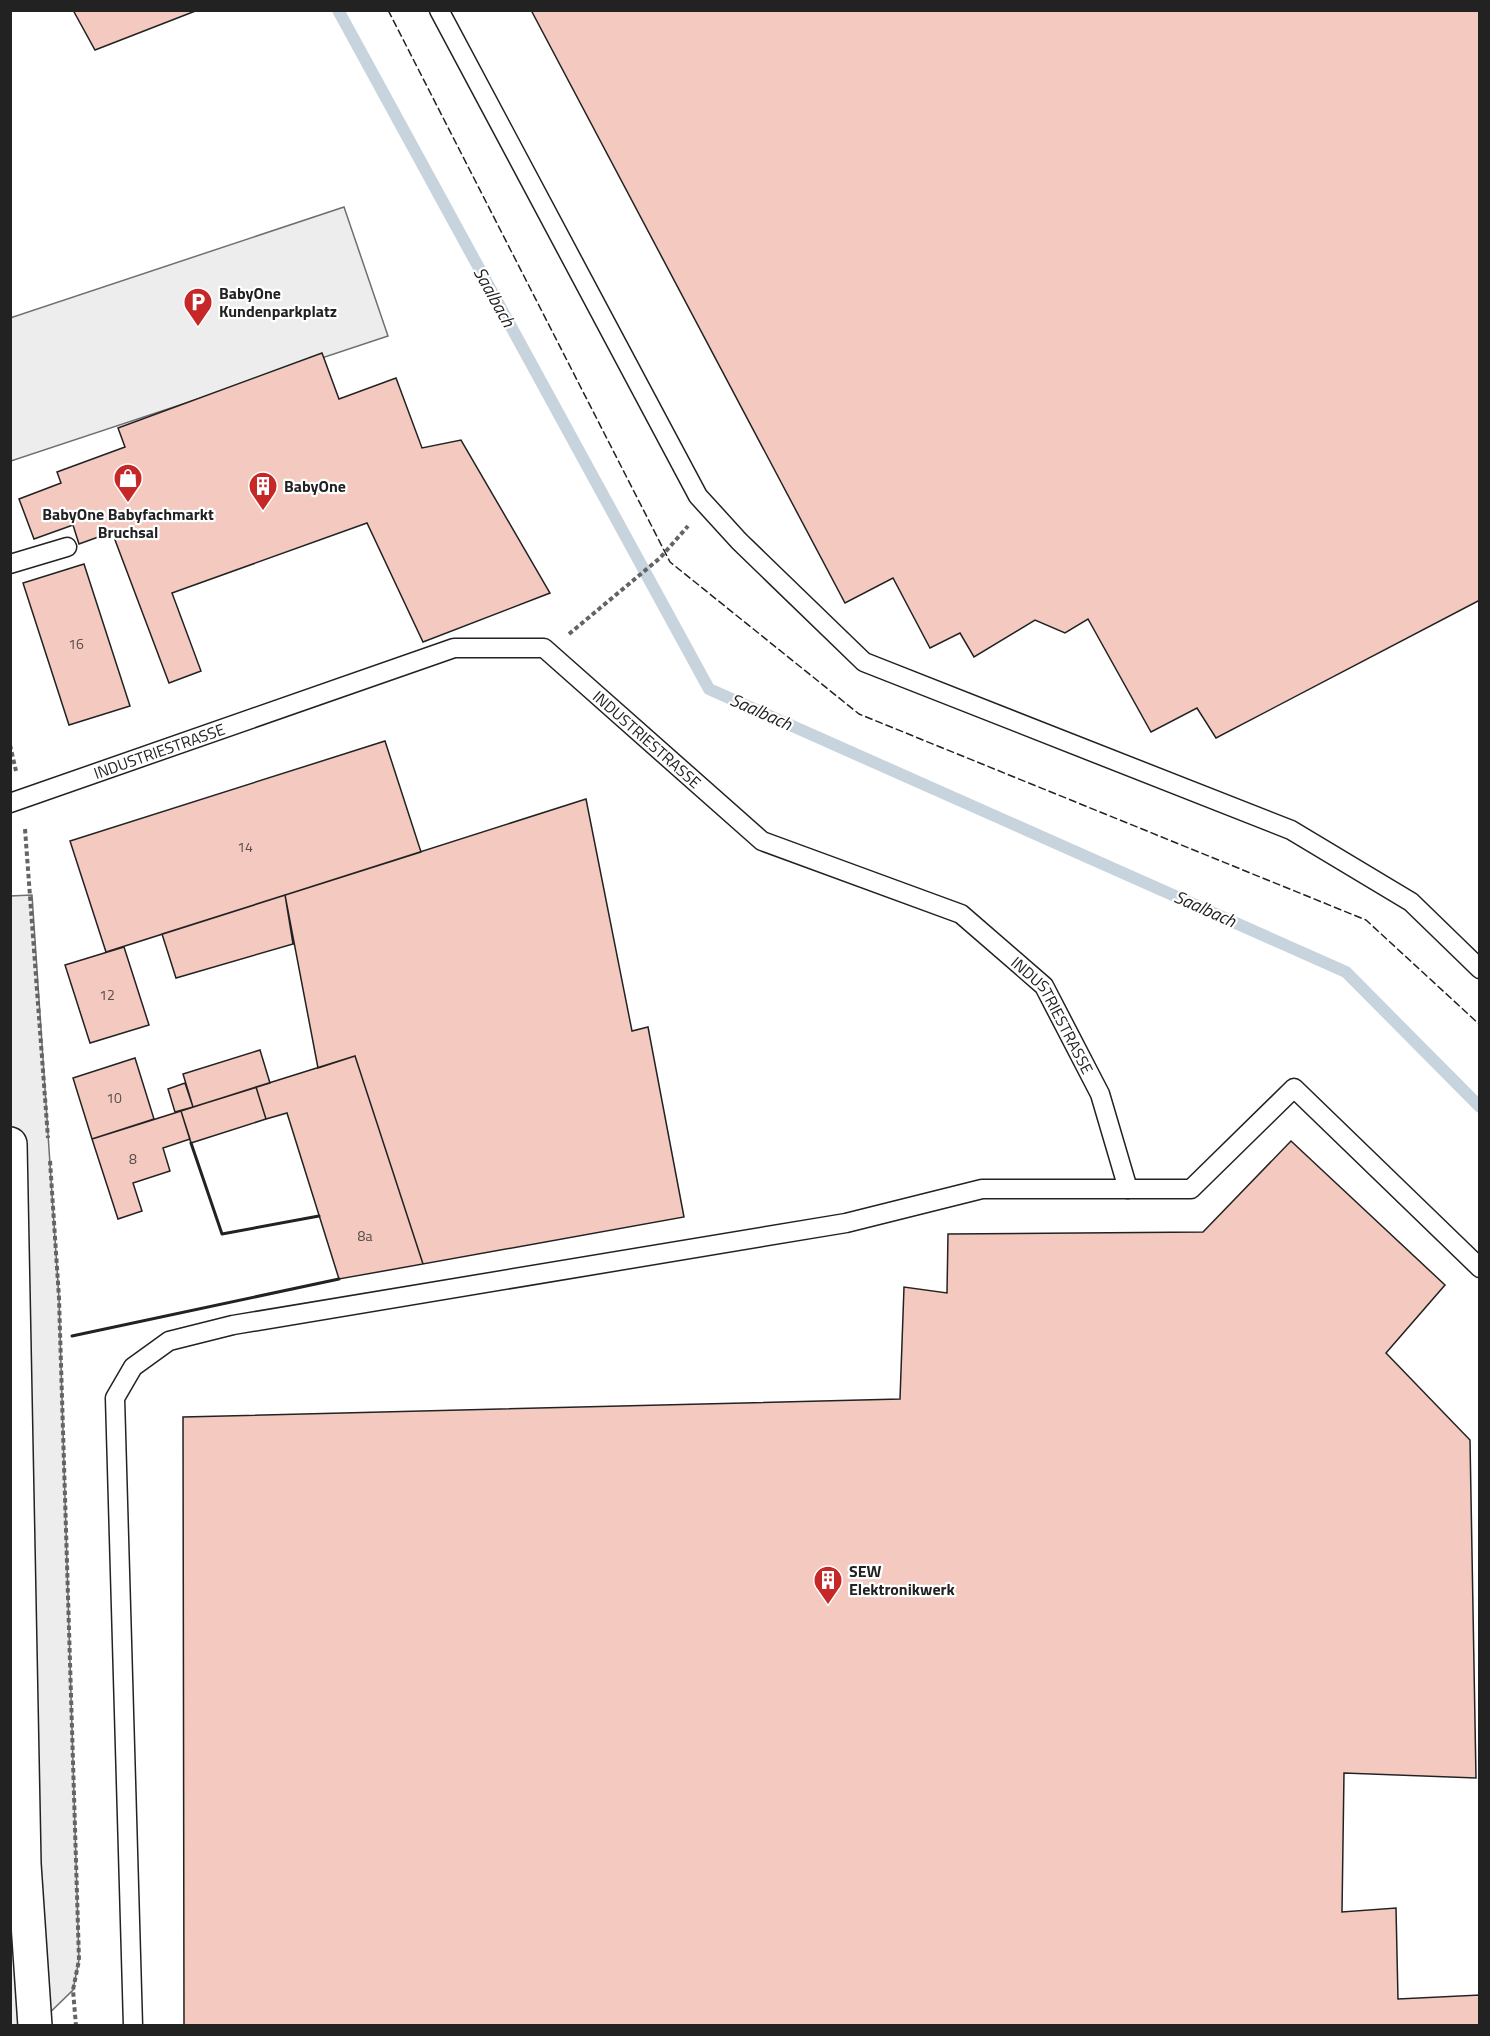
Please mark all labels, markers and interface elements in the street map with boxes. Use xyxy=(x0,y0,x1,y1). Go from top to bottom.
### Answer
water label: Saalbach xyxy=(467,262,523,333)
place label: BabyOne Kundenparkplatz xyxy=(219,281,337,323)
parking icon: BabyOne Kundenparkplatz xyxy=(182,286,214,328)
shop icon: BabyOne Babyfachmarkt Bruchsal xyxy=(112,462,144,504)
building icon: BabyOne xyxy=(247,470,279,512)
place label: BabyOne xyxy=(284,474,346,498)
place label: BabyOne Babyfachmarkt Bruchsal xyxy=(42,502,214,544)
house number: 16 xyxy=(68,633,84,654)
street label: INDUSTRIESTRASSE xyxy=(588,685,707,794)
water label: Saalbach xyxy=(726,686,797,738)
street label: INDUSTRIESTRASSE xyxy=(90,717,228,785)
house number: 14 xyxy=(237,836,253,857)
water label: Saalbach xyxy=(1170,883,1241,935)
street label: INDUSTRIESTRASSE xyxy=(1006,951,1100,1078)
house number: 12 xyxy=(99,984,115,1005)
house number: 10 xyxy=(106,1087,122,1108)
house number: 8 xyxy=(129,1148,137,1169)
house number: 8a xyxy=(358,1225,372,1246)
place label: SEW Elektronikwerk xyxy=(849,1559,956,1601)
building icon: SEW Elektronikwerk xyxy=(812,1564,844,1606)

